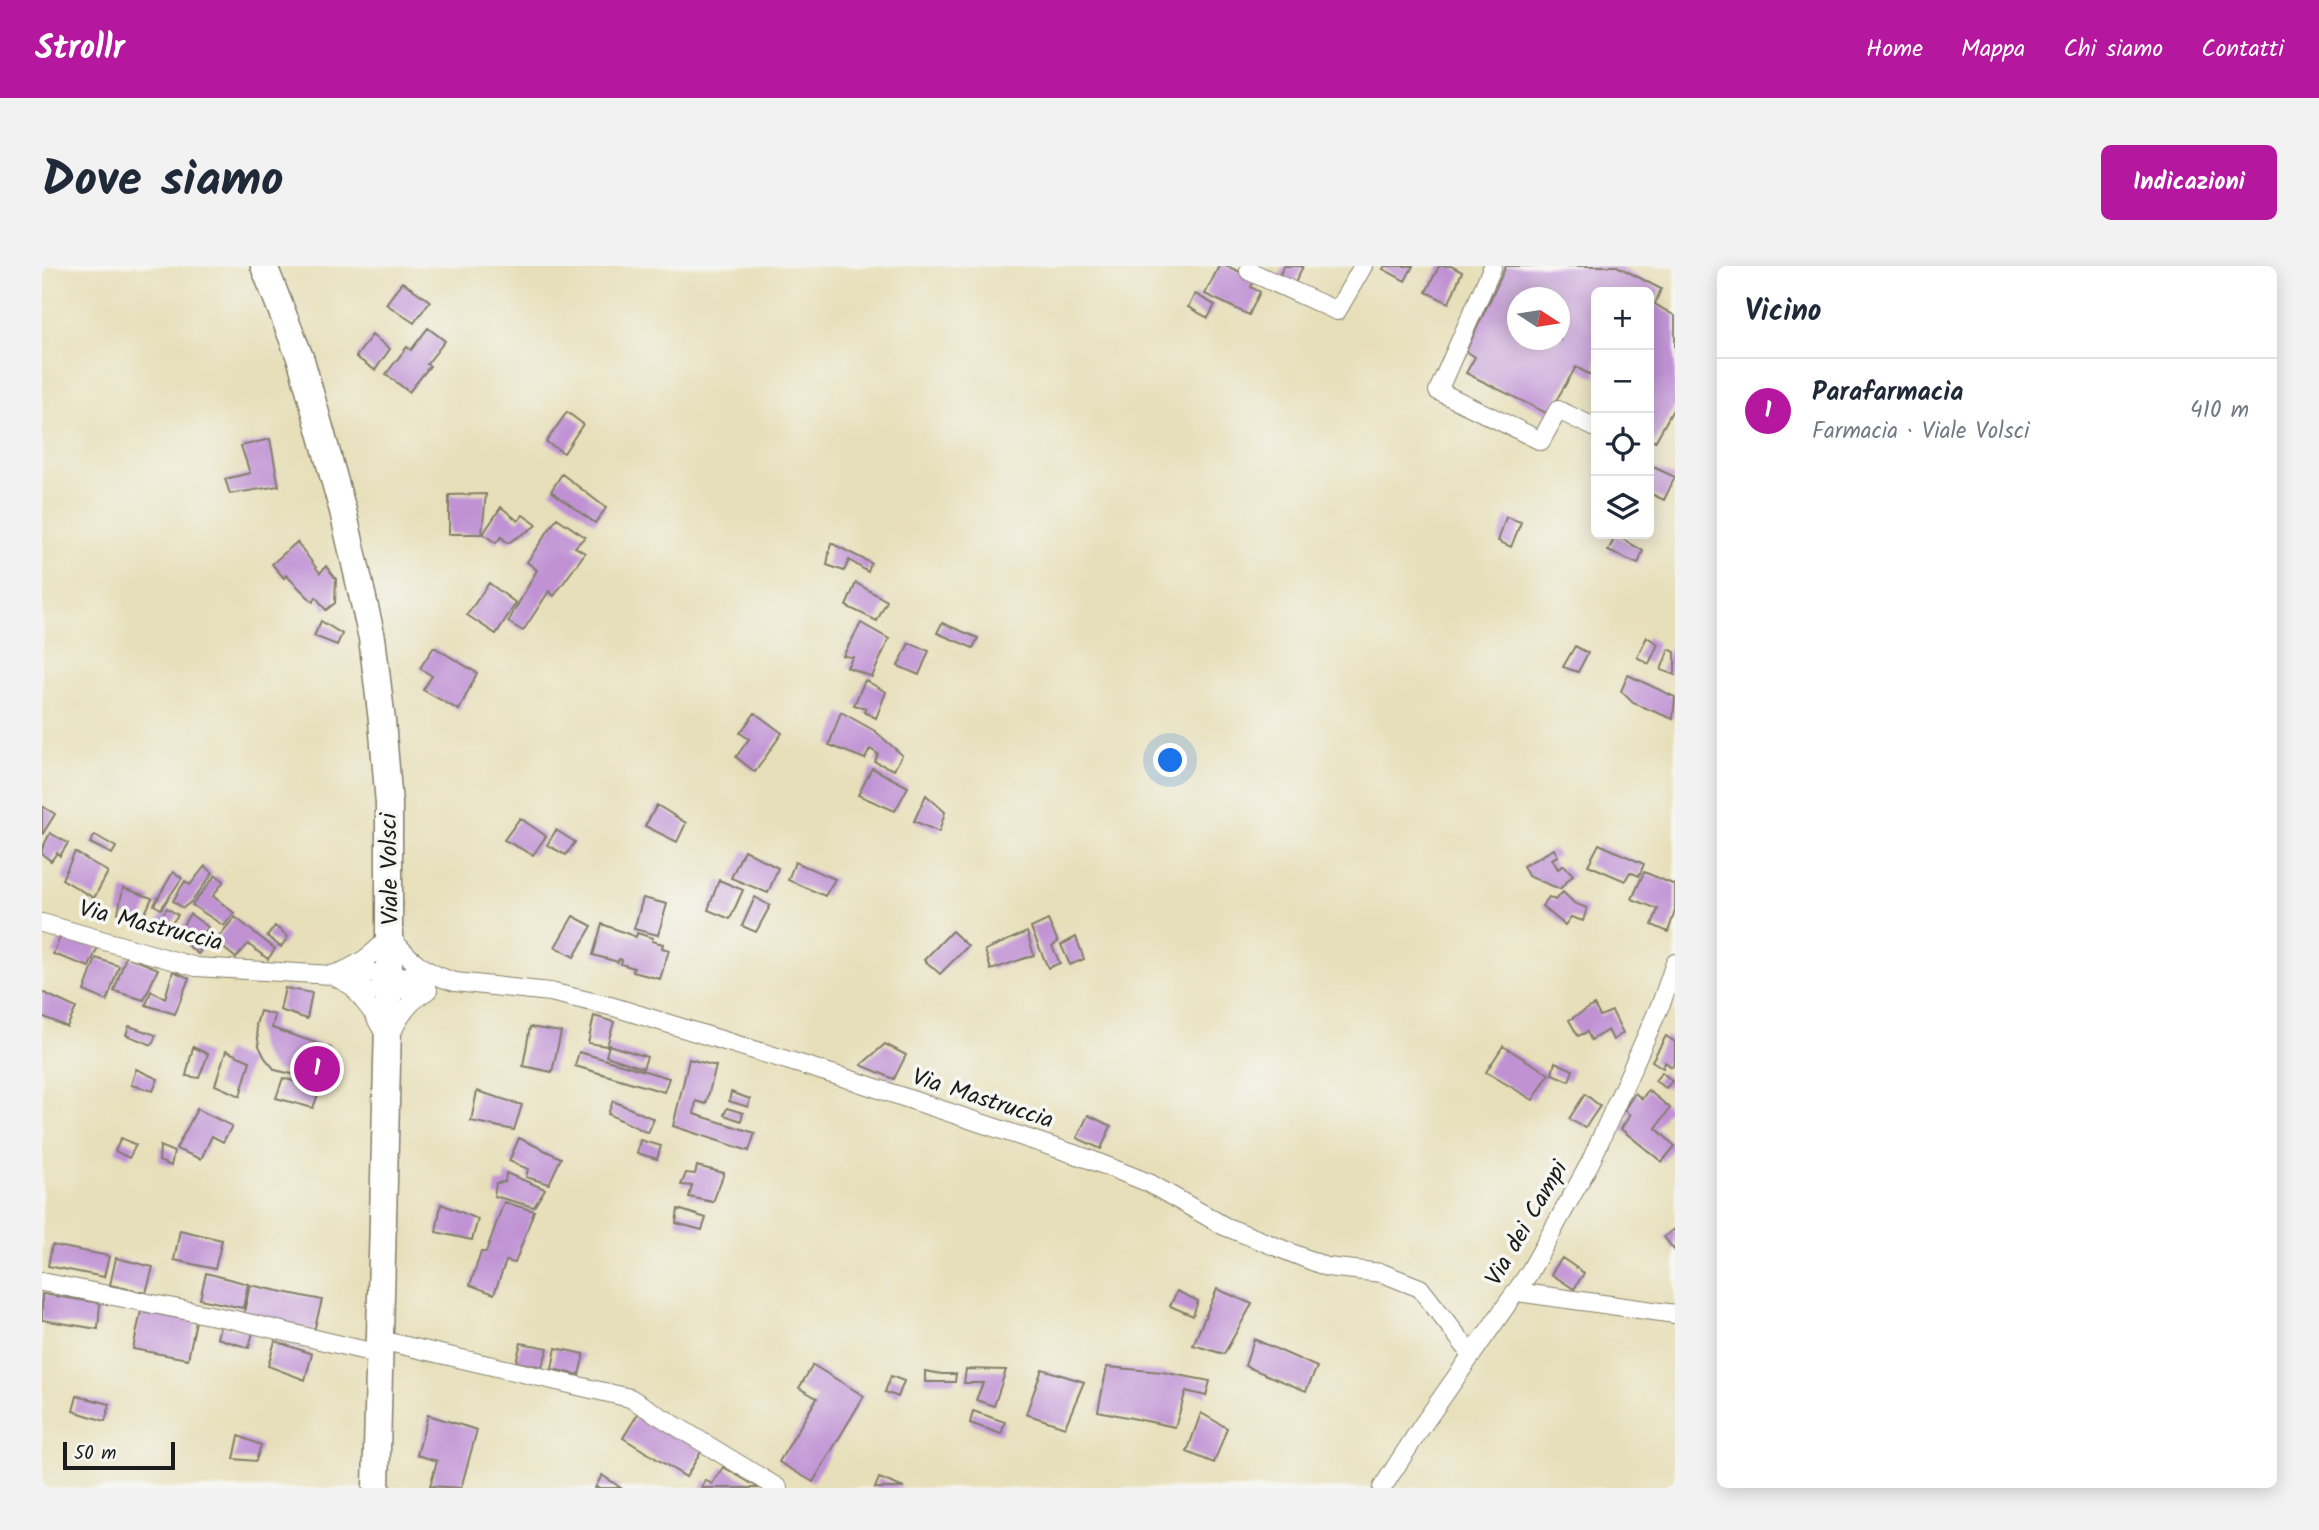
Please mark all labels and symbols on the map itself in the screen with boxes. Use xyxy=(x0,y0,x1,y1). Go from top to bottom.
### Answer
north arrow xyxy=(1507,287,1570,350)
your location xyxy=(1153,743,1187,777)
street label: Viale Volsci xyxy=(370,811,411,925)
street label: Via Mastruccia xyxy=(75,890,227,963)
pin: 1 xyxy=(294,1043,340,1095)
street label: Via Mastruccia xyxy=(907,1058,1058,1141)
street label: Via dei Campi xyxy=(1476,1153,1580,1294)
scale bar xyxy=(63,1439,175,1471)

